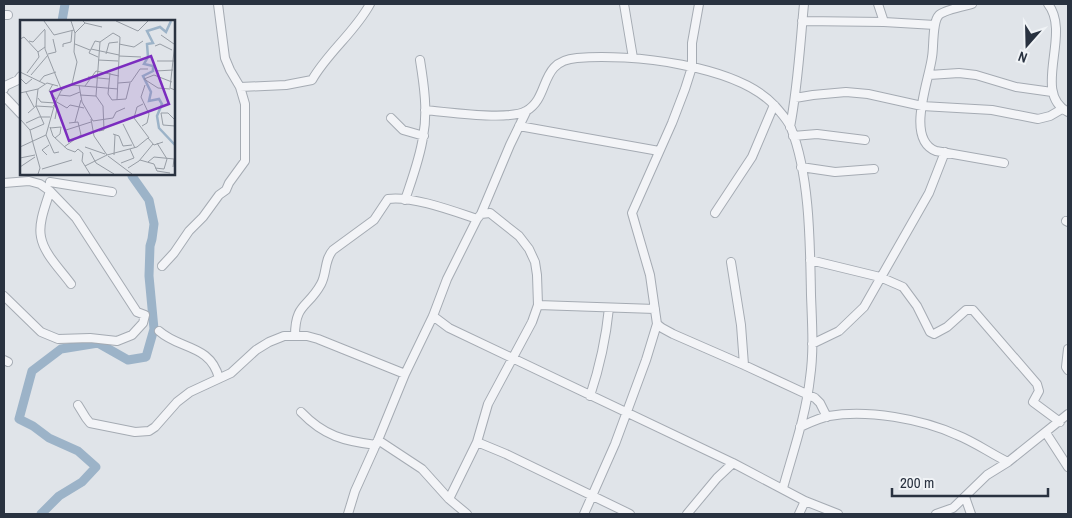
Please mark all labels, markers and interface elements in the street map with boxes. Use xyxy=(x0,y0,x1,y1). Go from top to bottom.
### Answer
inset map xyxy=(20,20,175,175)
north arrow xyxy=(1002,20,1052,70)
text: N xyxy=(1016,47,1030,67)
scale bar xyxy=(892,466,1048,498)
text: 200 m xyxy=(900,472,934,493)

